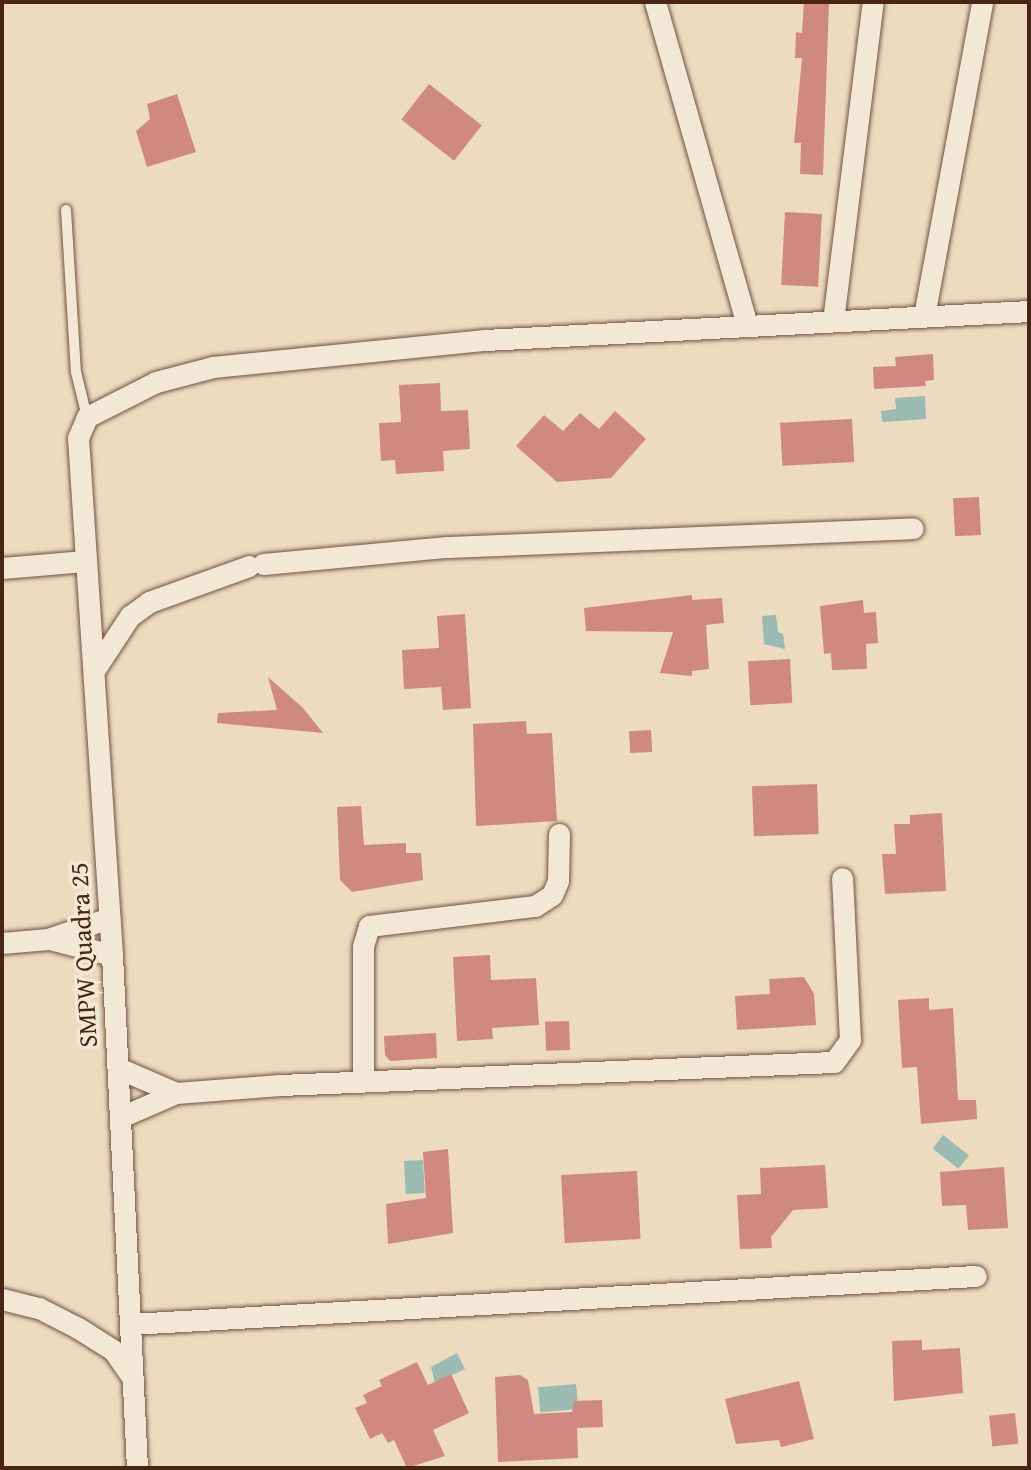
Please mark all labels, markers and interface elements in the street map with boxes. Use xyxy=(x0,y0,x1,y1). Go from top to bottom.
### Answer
street label: SMPW Quadra 25 xyxy=(63,862,103,1048)

